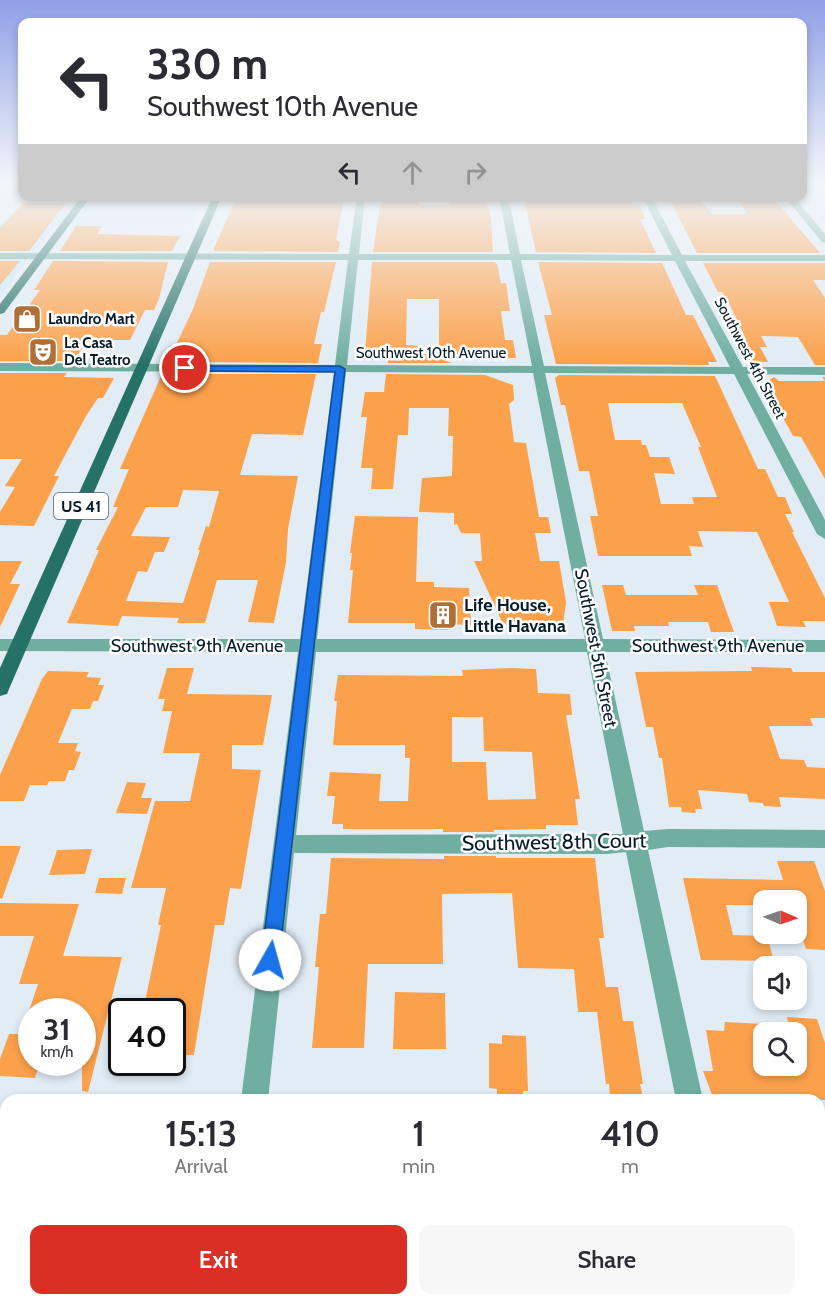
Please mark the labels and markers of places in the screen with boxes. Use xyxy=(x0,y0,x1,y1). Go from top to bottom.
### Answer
shop icon: Laundro Mart xyxy=(11,303,43,335)
place label: Laundro Mart xyxy=(48,310,135,328)
place label: La Casa Del Teatro xyxy=(64,334,131,369)
theatre icon: La Casa Del Teatro xyxy=(27,336,59,368)
pin xyxy=(159,342,210,393)
place label: Life House, Little Havana xyxy=(464,594,566,637)
building icon: Life House, Little Havana xyxy=(427,599,459,631)

